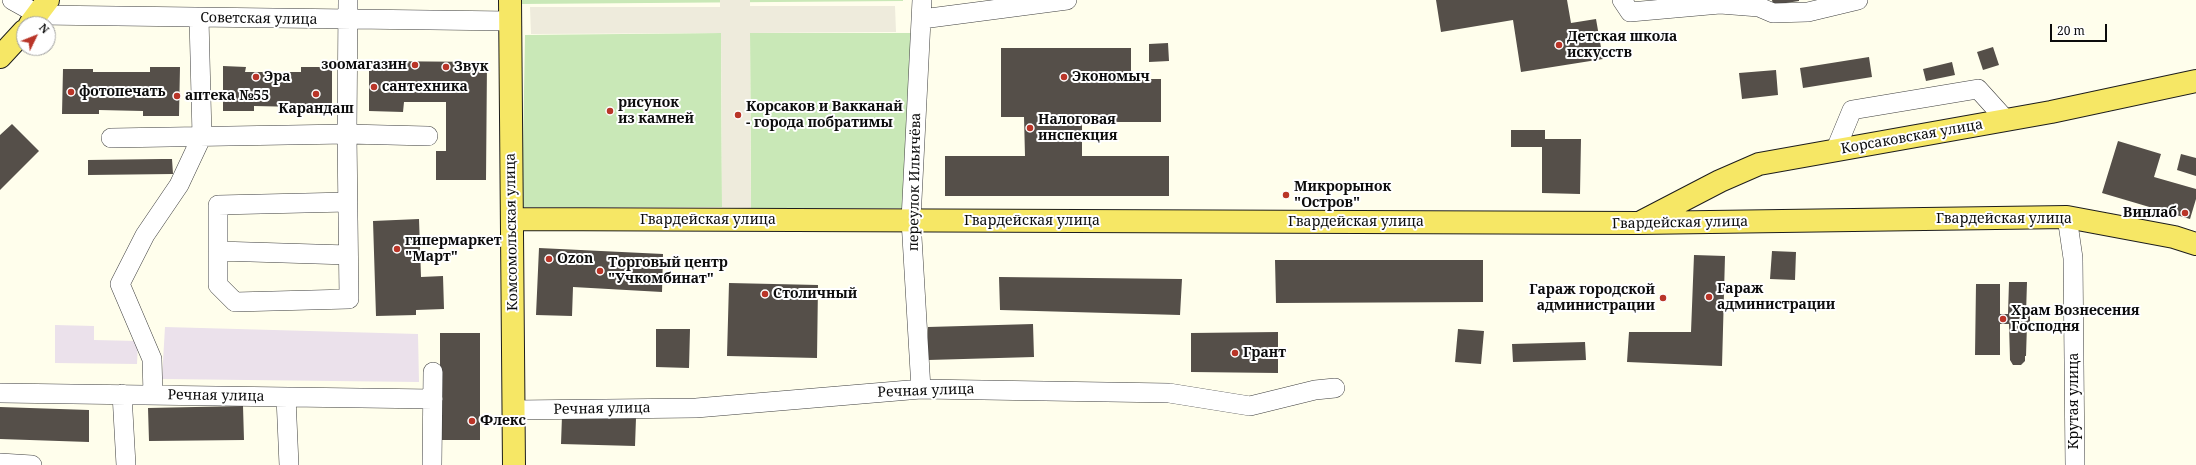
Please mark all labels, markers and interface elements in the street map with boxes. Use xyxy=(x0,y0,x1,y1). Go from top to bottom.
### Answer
street label: Советская улица xyxy=(200,10,318,28)
north arrow xyxy=(16,16,56,56)
scale bar xyxy=(2052,16,2109,42)
text: N xyxy=(36,20,53,36)
text: 20 m xyxy=(2057,22,2085,39)
place label: Детская школа искусств xyxy=(1567,29,1677,62)
marker: Детская школа искусств xyxy=(1554,40,1564,50)
place label: зоомагазин xyxy=(321,57,407,73)
place label: Звук xyxy=(454,59,488,75)
marker: зоомагазин xyxy=(410,60,420,70)
marker: Звук xyxy=(441,62,451,72)
place label: Эра xyxy=(264,69,291,85)
place label: Экономыч xyxy=(1072,69,1150,85)
marker: Эра xyxy=(251,72,261,82)
marker: Экономыч xyxy=(1059,72,1069,82)
place label: сантехника xyxy=(382,79,468,95)
marker: сантехника xyxy=(369,82,379,92)
place label: фотопечать xyxy=(79,84,166,100)
marker: фотопечать xyxy=(66,87,76,97)
place label: аптека №55 xyxy=(185,88,269,104)
marker: Карандаш xyxy=(311,89,321,99)
marker: аптека №55 xyxy=(172,91,182,101)
place label: рисунок из камней xyxy=(618,95,694,128)
place label: Корсаков и Вакканай - города побратимы xyxy=(746,99,903,132)
place label: Карандаш xyxy=(278,101,354,117)
marker: рисунок из камней xyxy=(605,106,615,116)
marker: Корсаков и Вакканай - города побратимы xyxy=(733,110,743,120)
place label: Налоговая инспекция xyxy=(1038,112,1118,144)
street label: переулок Ильичёва xyxy=(905,113,925,251)
street label: Корсаковская улица xyxy=(1840,116,1984,158)
marker: Налоговая инспекция xyxy=(1025,123,1035,133)
street label: Комсомольская улица xyxy=(502,153,522,311)
place label: Микрорынок "Остров" xyxy=(1294,179,1391,212)
marker: Микрорынок "Остров" xyxy=(1281,190,1291,200)
place label: Винлаб xyxy=(2123,205,2177,221)
marker: Винлаб xyxy=(2180,208,2190,218)
street label: Гвардейская улица xyxy=(1936,211,2072,227)
street label: Гвардейская улица xyxy=(640,212,776,228)
street label: Гвардейская улица xyxy=(964,213,1100,229)
street label: Гвардейская улица xyxy=(1612,213,1748,233)
street label: Гвардейская улица xyxy=(1288,214,1424,230)
place label: гипермаркет "Март" xyxy=(405,233,501,266)
marker: гипермаркет "Март" xyxy=(392,244,402,254)
place label: Ozon xyxy=(557,251,593,267)
marker: Ozon xyxy=(544,254,554,264)
place label: Торговый центр "Учкомбинат" xyxy=(608,255,728,288)
marker: Торговый центр "Учкомбинат" xyxy=(595,266,605,276)
place label: Гараж администрации xyxy=(1717,281,1835,314)
place label: Гараж городской администрации xyxy=(1529,282,1655,314)
place label: Столичный xyxy=(773,286,857,302)
marker: Столичный xyxy=(760,289,770,299)
marker: Гараж администрации xyxy=(1704,292,1714,302)
marker: Гараж городской администрации xyxy=(1658,293,1668,303)
place label: Храм Вознесения Господня xyxy=(2011,303,2139,336)
marker: Храм Вознесения Господня xyxy=(1998,314,2008,324)
place label: Грант xyxy=(1243,345,1286,361)
marker: Грант xyxy=(1230,348,1240,358)
street label: Крутая улица xyxy=(2066,353,2082,449)
street label: Речная улица xyxy=(877,381,975,401)
street label: Речная улица xyxy=(167,387,265,405)
street label: Речная улица xyxy=(553,400,651,418)
place label: Флекс xyxy=(480,413,526,429)
marker: Флекс xyxy=(467,416,477,426)

